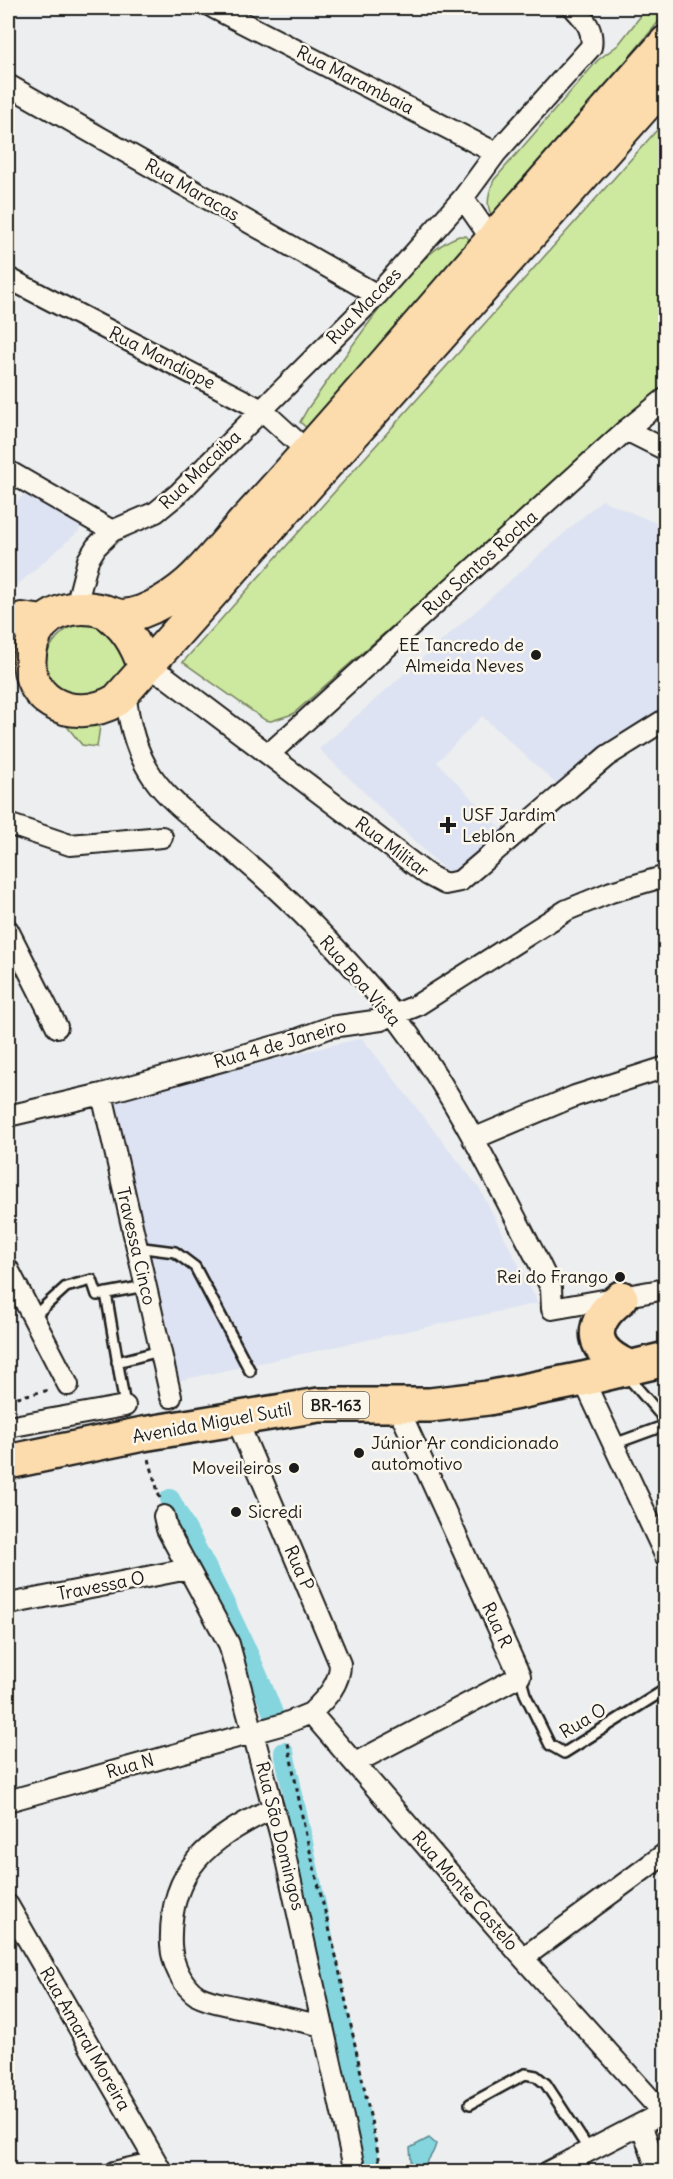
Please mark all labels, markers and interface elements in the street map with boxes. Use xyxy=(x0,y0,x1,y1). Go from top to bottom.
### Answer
street label: Rua Marambaia xyxy=(293,40,418,119)
street label: Rua Maracas xyxy=(141,153,244,226)
street label: Rua Macaes xyxy=(321,262,406,349)
street label: Rua Mandiope xyxy=(105,321,219,394)
street label: Rua Macaiba xyxy=(154,425,245,514)
street label: Rua Santos Rocha xyxy=(417,505,542,620)
place label: EE Tancredo de Almeida Neves xyxy=(399,633,524,677)
marker: EE Tancredo de Almeida Neves xyxy=(529,648,543,662)
place label: USF Jardim Leblon xyxy=(462,803,556,847)
street label: Rua Militar xyxy=(351,811,434,882)
marker: USF Jardim Leblon xyxy=(439,816,457,834)
street label: Rua Boa Vista xyxy=(315,931,406,1031)
street label: Rua 4 de Janeiro xyxy=(211,1014,349,1073)
street label: Travessa Cinco xyxy=(112,1185,161,1307)
place label: Rei do Frango xyxy=(496,1265,608,1288)
marker: Rei do Frango xyxy=(613,1270,627,1284)
road number: BR-163 xyxy=(303,1392,369,1418)
street label: Avenida Miguel Sutil xyxy=(131,1397,293,1448)
place label: Júnior Ar condicionado automotivo xyxy=(371,1431,559,1475)
marker: Júnior Ar condicionado automotivo xyxy=(352,1446,366,1460)
place label: Moveileiros xyxy=(192,1456,282,1479)
marker: Moveileiros xyxy=(287,1461,301,1475)
place label: Sicredi xyxy=(248,1500,302,1523)
marker: Sicredi xyxy=(229,1505,243,1519)
street label: Rua P xyxy=(279,1542,320,1594)
street label: Travessa O xyxy=(55,1566,147,1605)
street label: Rua R xyxy=(477,1598,518,1651)
street label: Rua O xyxy=(555,1698,610,1743)
street label: Rua N xyxy=(103,1748,156,1783)
street label: Rua São Domingos xyxy=(251,1759,310,1913)
street label: Rua Monte Castelo xyxy=(407,1826,524,1955)
street label: Rua Amaral Moreira xyxy=(35,1963,136,2115)

